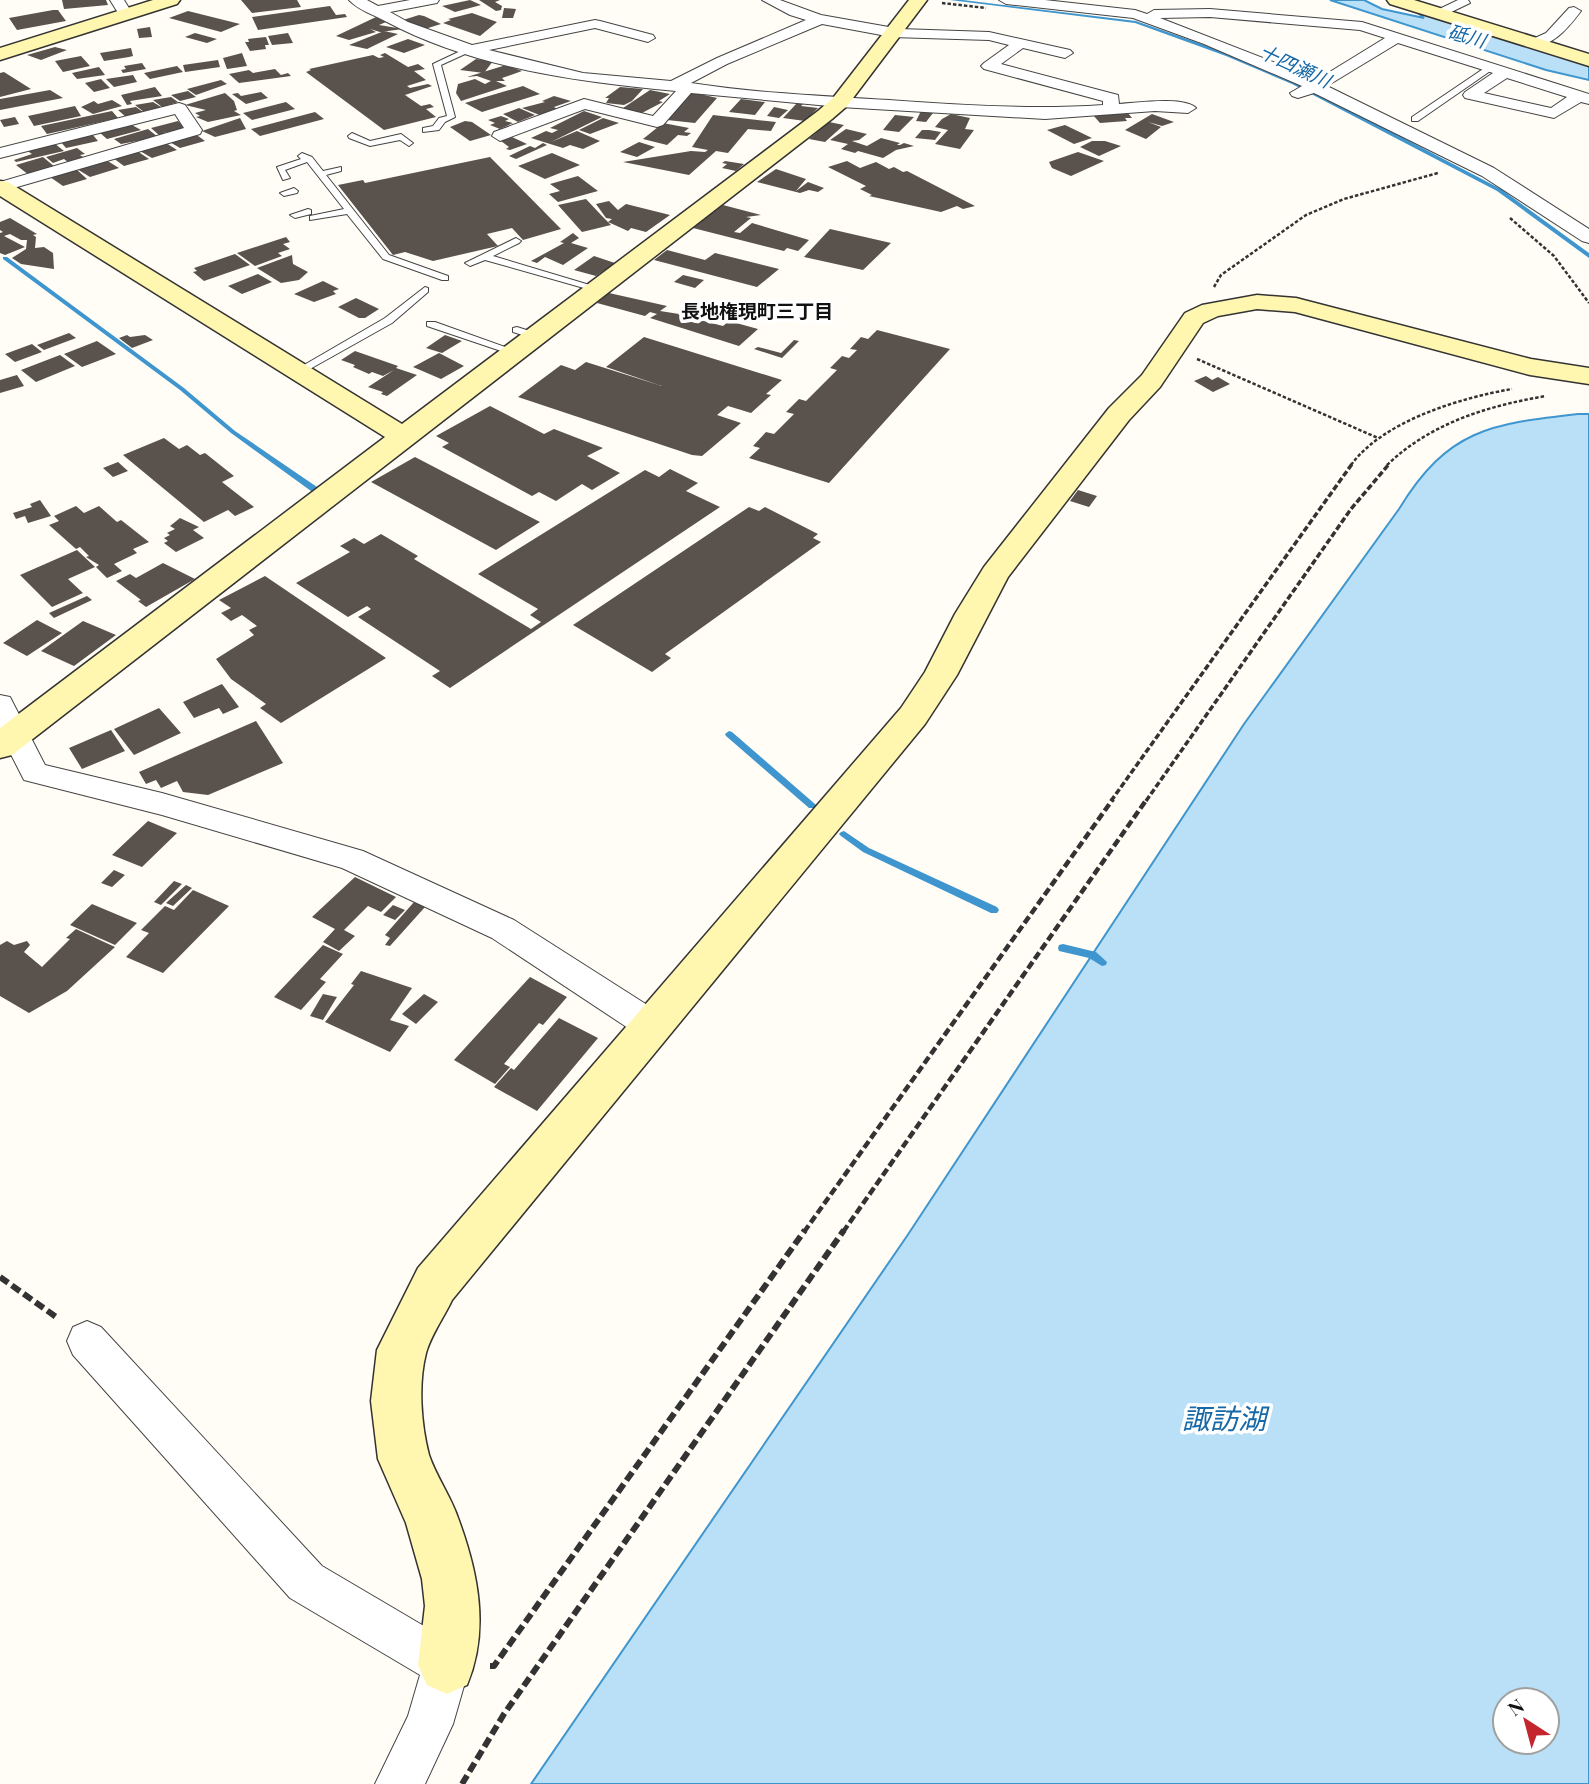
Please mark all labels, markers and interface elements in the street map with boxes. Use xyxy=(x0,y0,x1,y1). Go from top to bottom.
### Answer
water label: 砥川 xyxy=(1445,17,1491,53)
water label: 十四瀬川 xyxy=(1255,37,1337,94)
district label: 長地権現町三丁目 xyxy=(681,297,833,323)
water label: 諏訪湖 xyxy=(1182,1399,1270,1436)
north arrow xyxy=(1491,1686,1561,1756)
text: N xyxy=(1502,1692,1529,1721)

